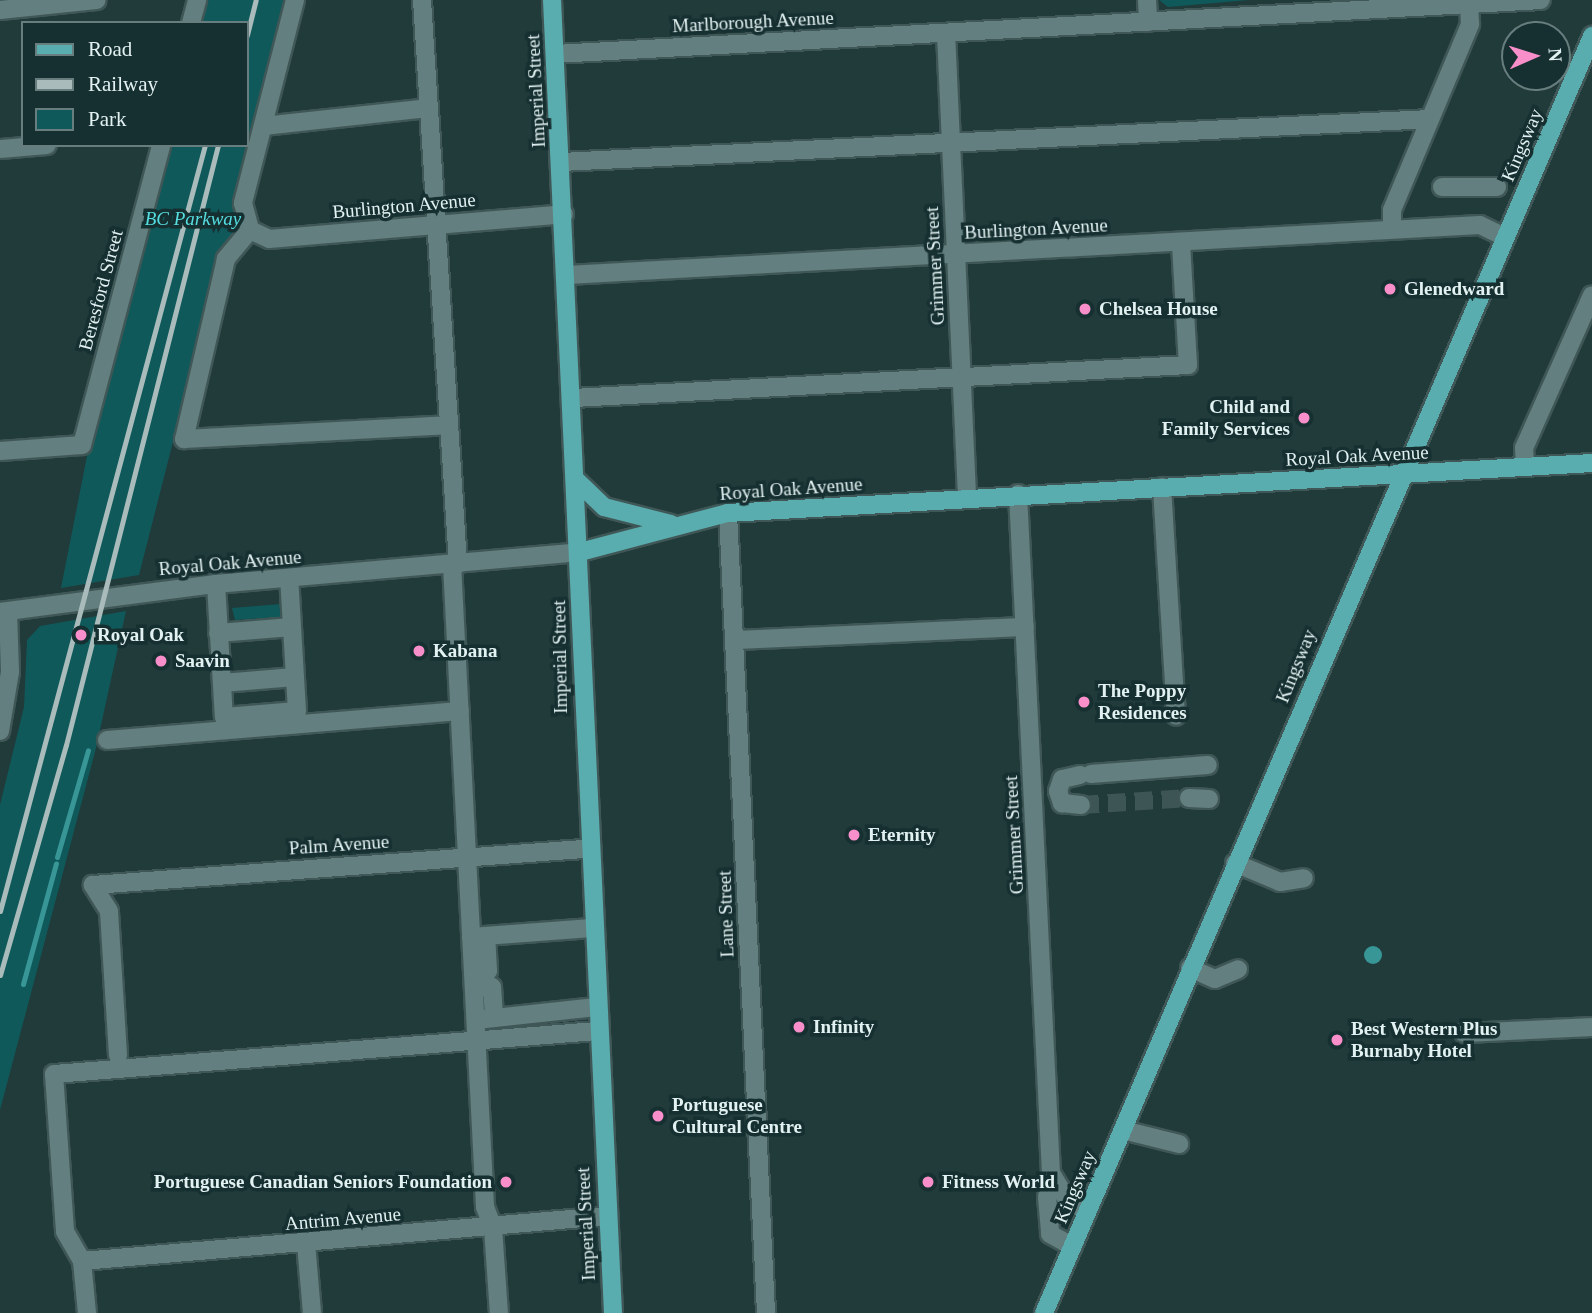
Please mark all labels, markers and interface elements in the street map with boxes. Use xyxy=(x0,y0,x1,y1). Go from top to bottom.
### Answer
street label: Marlborough Avenue xyxy=(671,6,835,38)
legend xyxy=(21,21,248,147)
north arrow xyxy=(1501,21,1571,91)
street label: Imperial Street xyxy=(522,34,550,148)
text: Road xyxy=(88,37,132,61)
text: N xyxy=(1545,48,1566,62)
text: Railway xyxy=(88,72,158,96)
street label: Kingsway xyxy=(1496,105,1548,185)
text: Park xyxy=(88,107,127,131)
street label: Burlington Avenue xyxy=(331,188,477,224)
street label: Grimmer Street xyxy=(921,206,949,326)
park label: BC Parkway xyxy=(145,208,241,230)
street label: Burlington Avenue xyxy=(963,214,1109,244)
street label: Beresford Street xyxy=(74,227,128,353)
place label: Glenedward xyxy=(1404,278,1504,300)
marker: Glenedward xyxy=(1382,281,1398,297)
place label: Chelsea House xyxy=(1099,298,1218,320)
marker: Chelsea House xyxy=(1077,301,1093,317)
place label: Child and Family Services xyxy=(1162,396,1290,440)
marker: Child and Family Services xyxy=(1296,410,1312,426)
street label: Royal Oak Avenue xyxy=(1284,441,1430,471)
street label: Royal Oak Avenue xyxy=(718,473,864,505)
street label: Royal Oak Avenue xyxy=(157,545,303,581)
street label: Imperial Street xyxy=(548,600,572,714)
place label: Royal Oak xyxy=(97,624,184,646)
marker: Royal Oak xyxy=(71,625,91,645)
street label: Kingsway xyxy=(1271,626,1321,706)
place label: Kabana xyxy=(433,640,497,662)
marker: Kabana xyxy=(411,643,427,659)
place label: Saavin xyxy=(175,650,230,672)
marker: Saavin xyxy=(153,653,169,669)
place label: The Poppy Residences xyxy=(1098,680,1187,724)
marker: The Poppy Residences xyxy=(1076,694,1092,710)
street label: Grimmer Street xyxy=(1000,775,1028,895)
place label: Eternity xyxy=(868,824,936,846)
marker: Eternity xyxy=(846,827,862,843)
street label: Palm Avenue xyxy=(288,830,390,860)
street label: Lane Street xyxy=(713,870,739,958)
place label: Infinity xyxy=(813,1016,874,1038)
place label: Best Western Plus Burnaby Hotel xyxy=(1351,1018,1498,1062)
marker: Infinity xyxy=(791,1019,807,1035)
marker: Best Western Plus Burnaby Hotel xyxy=(1329,1032,1345,1048)
place label: Portuguese Cultural Centre xyxy=(672,1094,802,1138)
marker: Portuguese Cultural Centre xyxy=(650,1108,666,1124)
street label: Kingsway xyxy=(1049,1147,1101,1227)
street label: Imperial Street xyxy=(572,1167,600,1281)
place label: Portuguese Canadian Seniors Foundation xyxy=(154,1171,492,1193)
place label: Fitness World xyxy=(942,1171,1055,1193)
marker: Portuguese Canadian Seniors Foundation xyxy=(498,1174,514,1190)
marker: Fitness World xyxy=(920,1174,936,1190)
street label: Antrim Avenue xyxy=(284,1203,402,1235)

